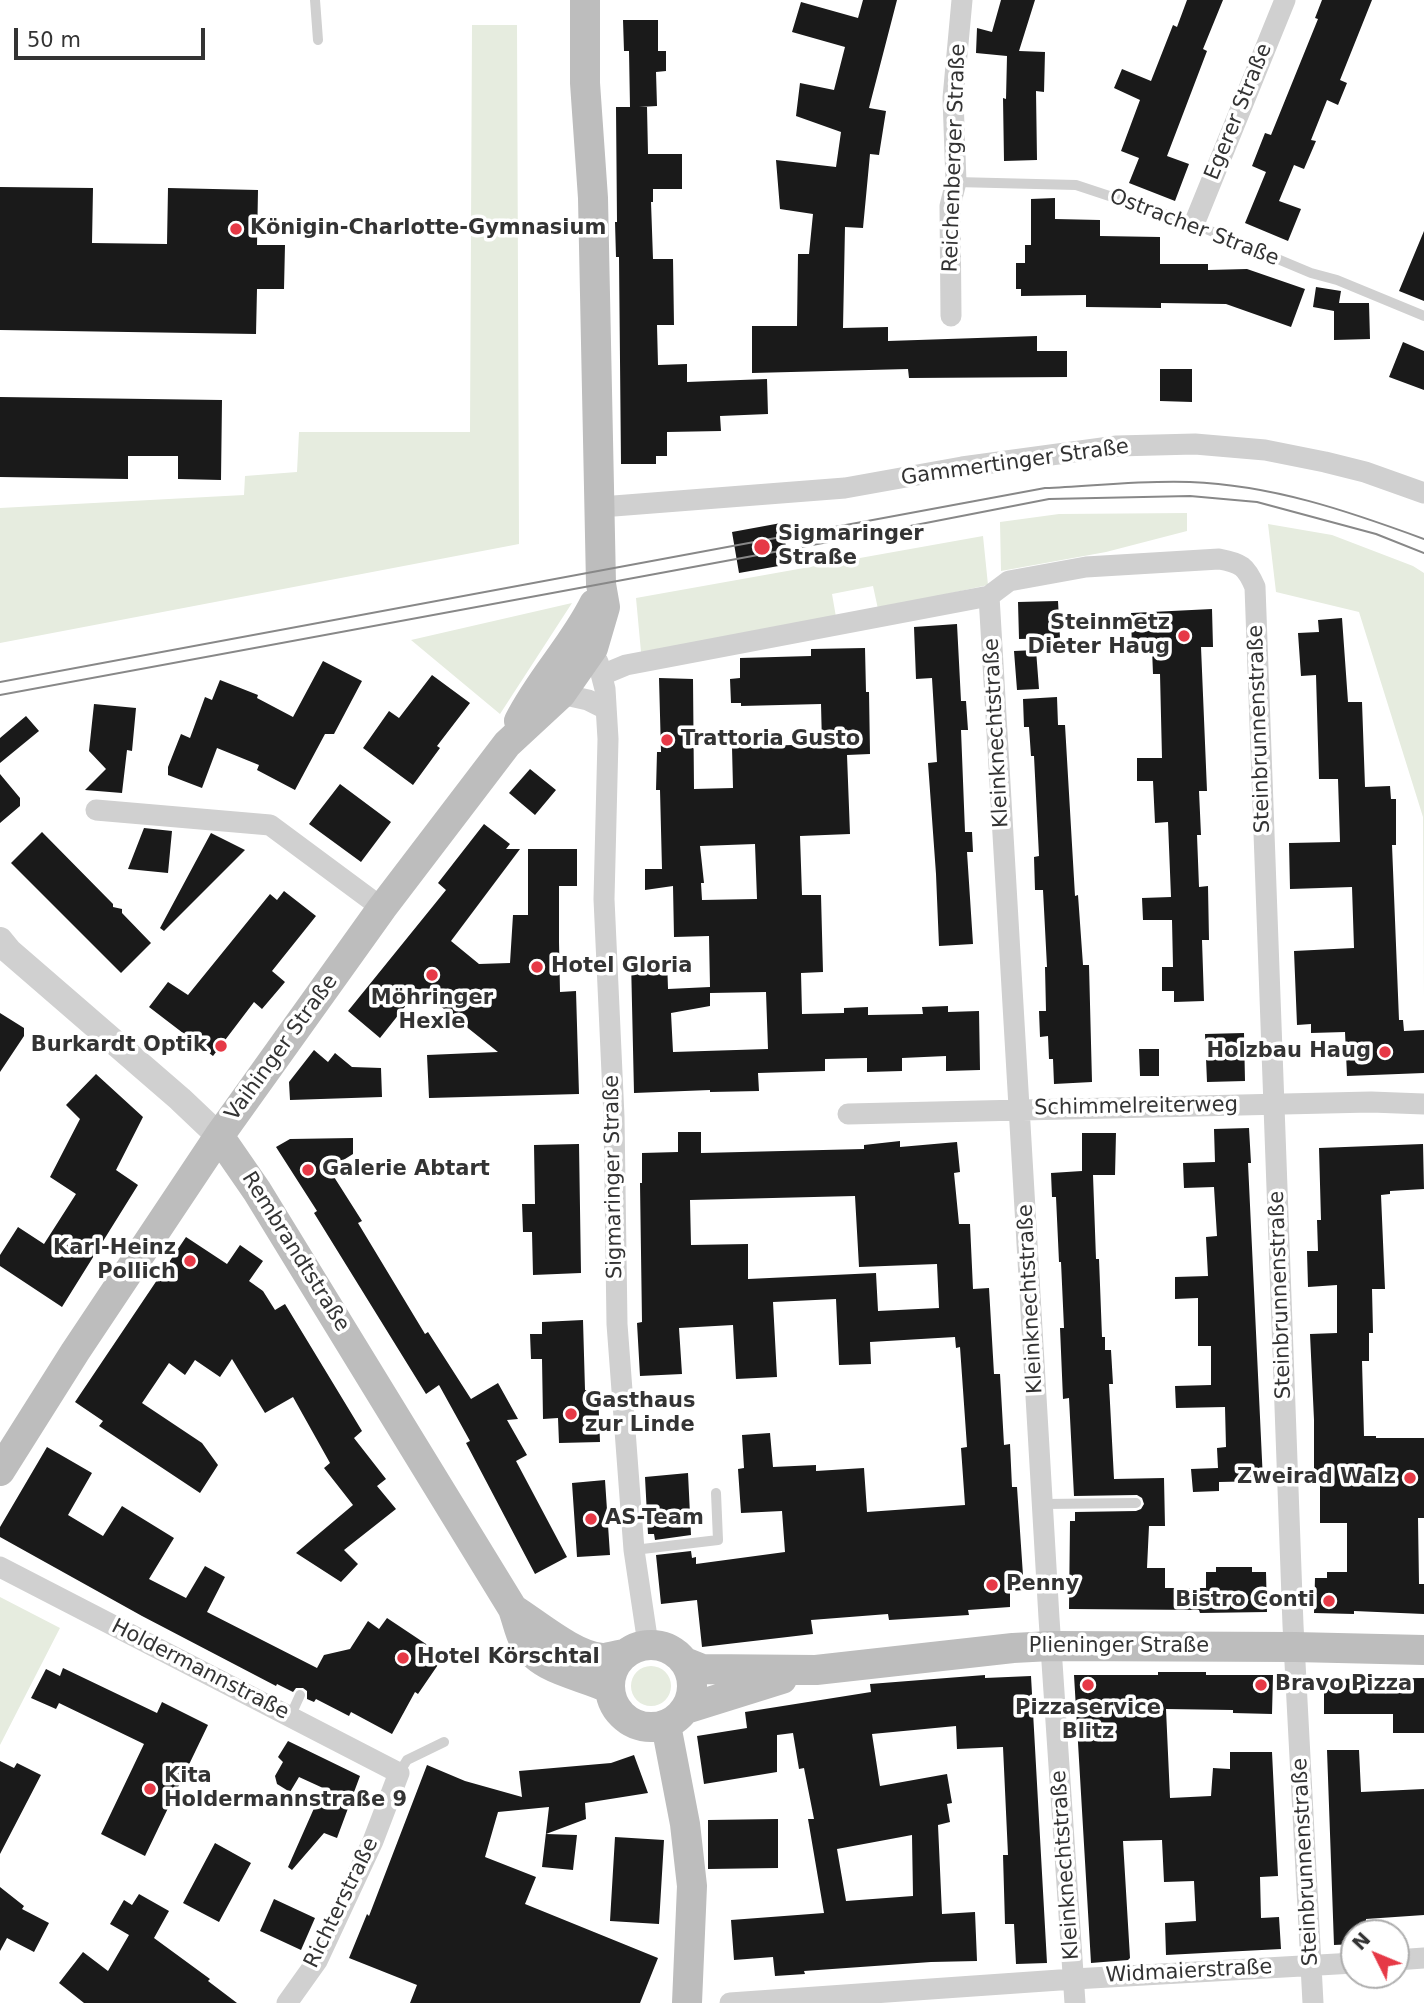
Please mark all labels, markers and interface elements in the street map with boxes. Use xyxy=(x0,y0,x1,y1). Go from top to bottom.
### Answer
scale bar xyxy=(18,14,208,58)
text: 50 m xyxy=(27,28,81,52)
street label: Egerer Straße xyxy=(1200,40,1278,184)
street label: Reichenberger Straße xyxy=(938,43,972,273)
street label: Ostracher Straße xyxy=(1106,184,1282,272)
place label: Königin-Charlotte-Gymnasium xyxy=(250,216,606,242)
marker: Königin-Charlotte-Gymnasium xyxy=(228,221,244,237)
street label: Gammertinger Straße xyxy=(899,435,1131,491)
place label: Sigmaringer Straße xyxy=(778,522,924,572)
marker: Sigmaringer Straße xyxy=(752,537,772,557)
place label: Steinmetz Dieter Haug xyxy=(1027,611,1170,661)
street label: Steinbrunnenstraße xyxy=(1244,624,1276,834)
marker: Steinmetz Dieter Haug xyxy=(1176,628,1192,644)
street label: Kleinknechtstraße xyxy=(979,637,1015,829)
place label: Trattoria Gusto xyxy=(681,727,860,753)
marker: Trattoria Gusto xyxy=(659,732,675,748)
place label: Hotel Gloria xyxy=(551,954,692,980)
marker: Hotel Gloria xyxy=(529,959,545,975)
marker: Möhringer Hexle xyxy=(424,967,440,983)
street label: Vaihinger Straße xyxy=(220,970,344,1126)
place label: Möhringer Hexle xyxy=(371,986,493,1036)
place label: Burkardt Optik xyxy=(31,1033,207,1059)
marker: Burkardt Optik xyxy=(213,1038,229,1054)
place label: Holzbau Haug xyxy=(1206,1039,1371,1065)
marker: Holzbau Haug xyxy=(1377,1044,1393,1060)
street label: Sigmaringer Straße xyxy=(600,1075,628,1279)
street label: Schimmelreiterweg xyxy=(1034,1093,1238,1121)
place label: Galerie Abtart xyxy=(322,1157,490,1183)
marker: Galerie Abtart xyxy=(300,1162,316,1178)
street label: Rembrandtstraße xyxy=(236,1167,354,1337)
street label: Steinbrunnenstraße xyxy=(1265,1190,1297,1400)
street label: Kleinknechtstraße xyxy=(1013,1203,1049,1395)
place label: Karl-Heinz Pollich xyxy=(53,1236,176,1286)
marker: Karl-Heinz Pollich xyxy=(182,1253,198,1269)
place label: Gasthaus zur Linde xyxy=(585,1389,696,1439)
marker: Gasthaus zur Linde xyxy=(563,1406,579,1422)
place label: Zweirad Walz xyxy=(1237,1465,1396,1491)
marker: Zweirad Walz xyxy=(1402,1470,1418,1486)
place label: AS-Team xyxy=(605,1506,704,1532)
marker: AS-Team xyxy=(583,1511,599,1527)
place label: Penny xyxy=(1006,1572,1079,1598)
marker: Penny xyxy=(984,1577,1000,1593)
place label: Bistro Conti xyxy=(1175,1588,1315,1614)
marker: Bistro Conti xyxy=(1321,1593,1337,1609)
street label: Holdermannstraße xyxy=(107,1614,293,1726)
street label: Plieninger Straße xyxy=(1029,1634,1209,1660)
place label: Hotel Körschtal xyxy=(417,1645,600,1671)
marker: Hotel Körschtal xyxy=(395,1650,411,1666)
place label: Bravo Pizza xyxy=(1275,1672,1412,1698)
marker: Pizzaservice Blitz xyxy=(1080,1677,1096,1693)
marker: Bravo Pizza xyxy=(1253,1677,1269,1693)
place label: Pizzaservice Blitz xyxy=(1015,1696,1161,1746)
street label: Steinbrunnenstraße xyxy=(1288,1757,1324,1967)
place label: Kita Holdermannstraße 9 xyxy=(164,1764,407,1814)
street label: Kleinknechtstraße xyxy=(1047,1769,1085,1961)
marker: Kita Holdermannstraße 9 xyxy=(142,1781,158,1797)
street label: Richterstraße xyxy=(300,1834,384,1972)
north arrow xyxy=(1340,1919,1410,1989)
text: N xyxy=(1348,1928,1375,1954)
street label: Widmaierstraße xyxy=(1105,1955,1273,1989)

